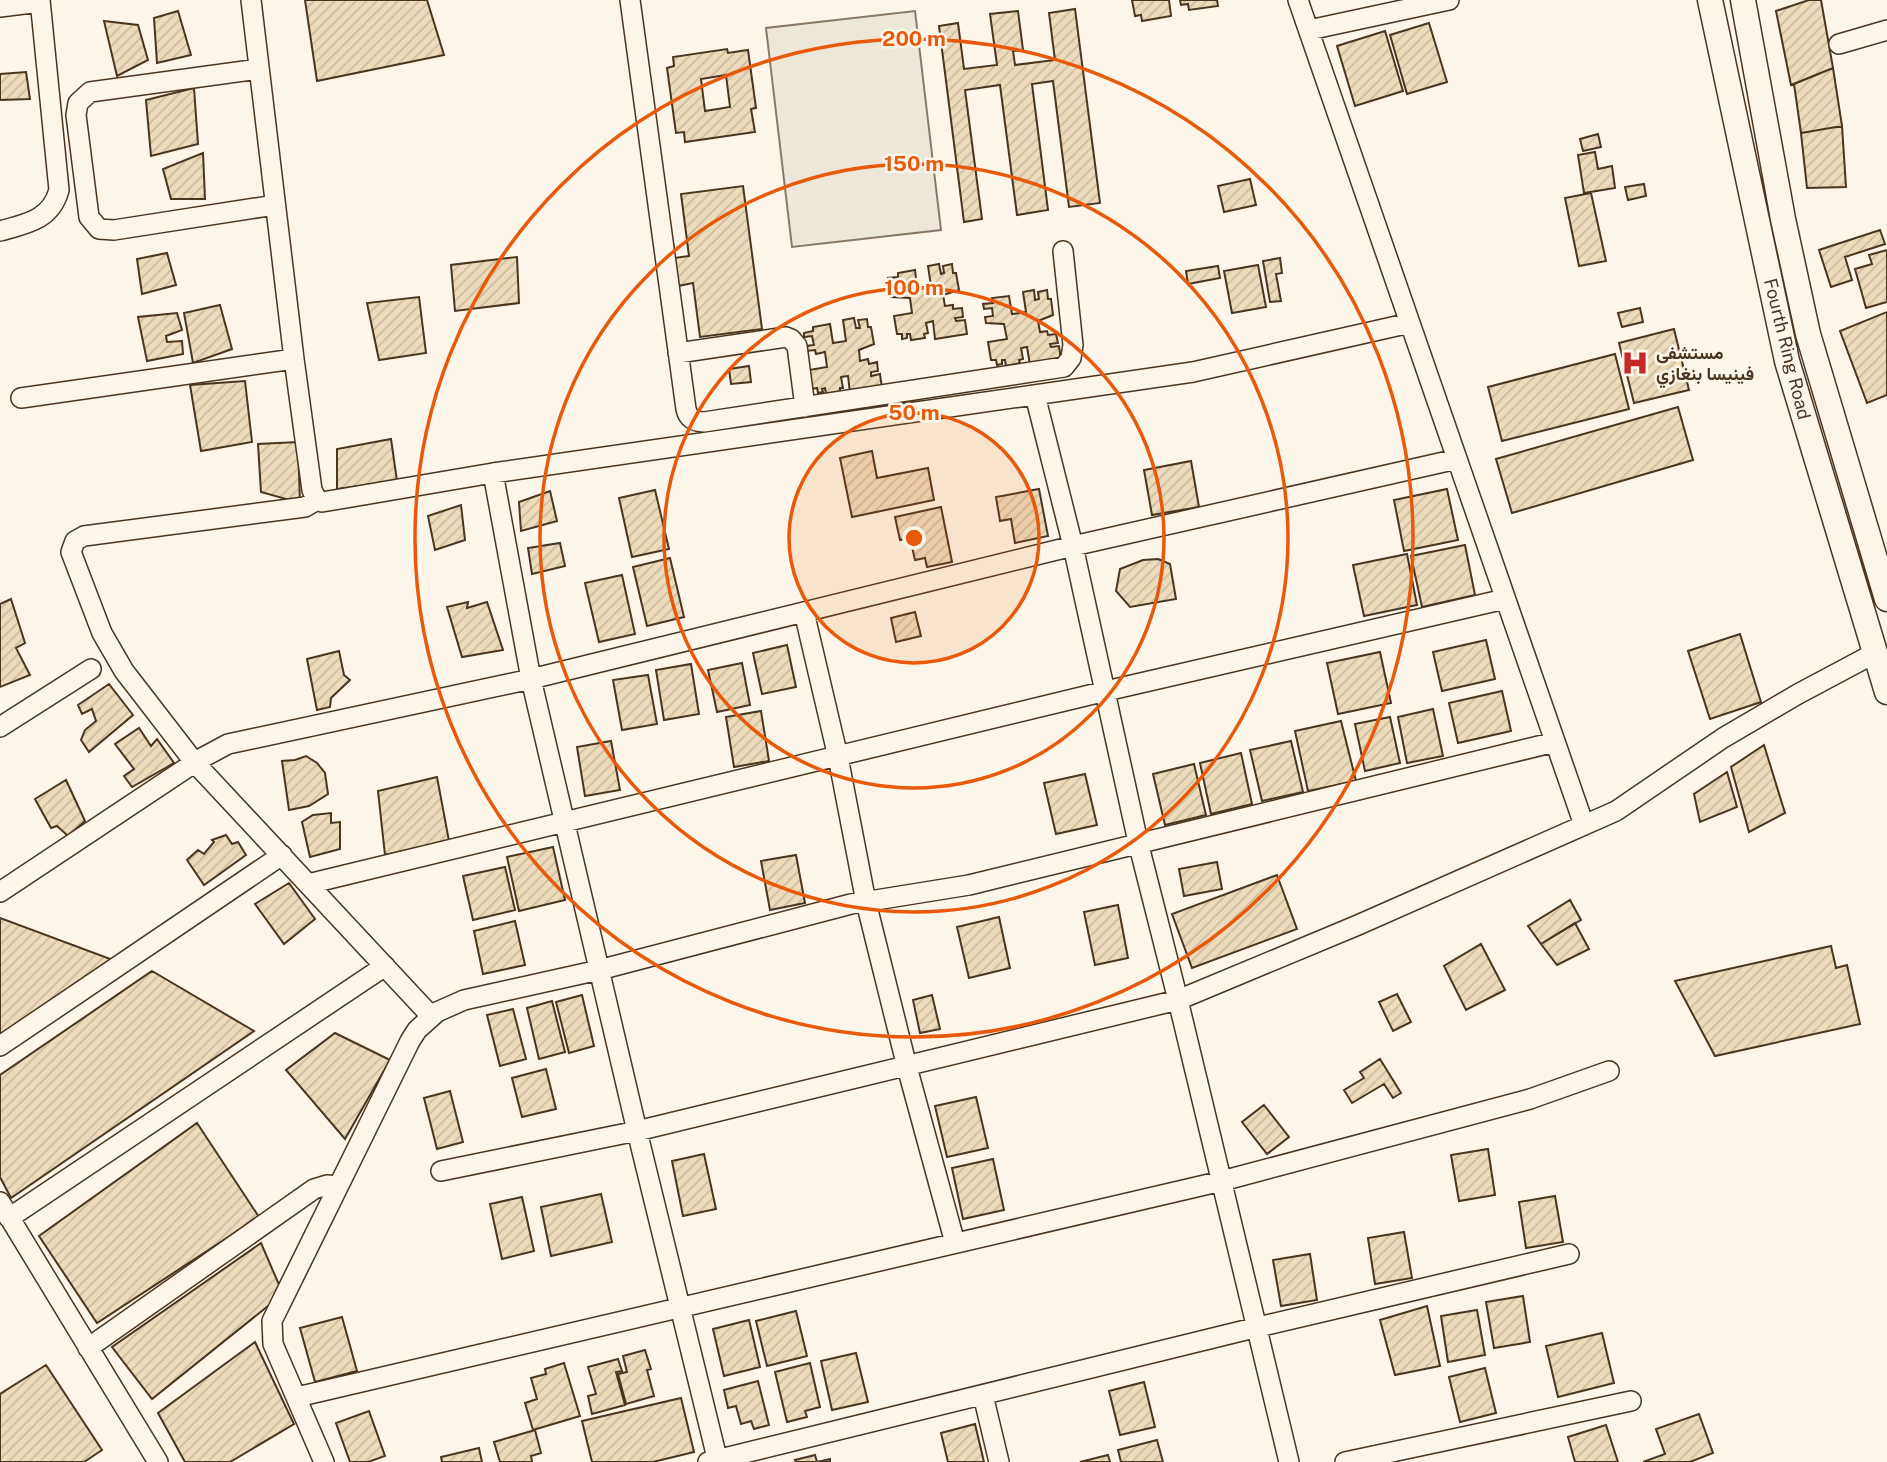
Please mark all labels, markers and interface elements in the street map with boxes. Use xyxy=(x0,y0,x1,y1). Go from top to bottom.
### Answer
text: 200 m xyxy=(882,26,946,51)
text: 150 m xyxy=(884,151,944,176)
text: 100 m xyxy=(884,275,944,300)
street label: Fourth Ring Road xyxy=(1760,276,1815,422)
place label: مستشفى فينيسا بنغازي xyxy=(1656,342,1754,389)
hospital icon: مستشفى فينيسا بنغازي xyxy=(1620,348,1650,378)
text: 50 m xyxy=(888,400,940,425)
centre of rings xyxy=(902,526,926,550)

